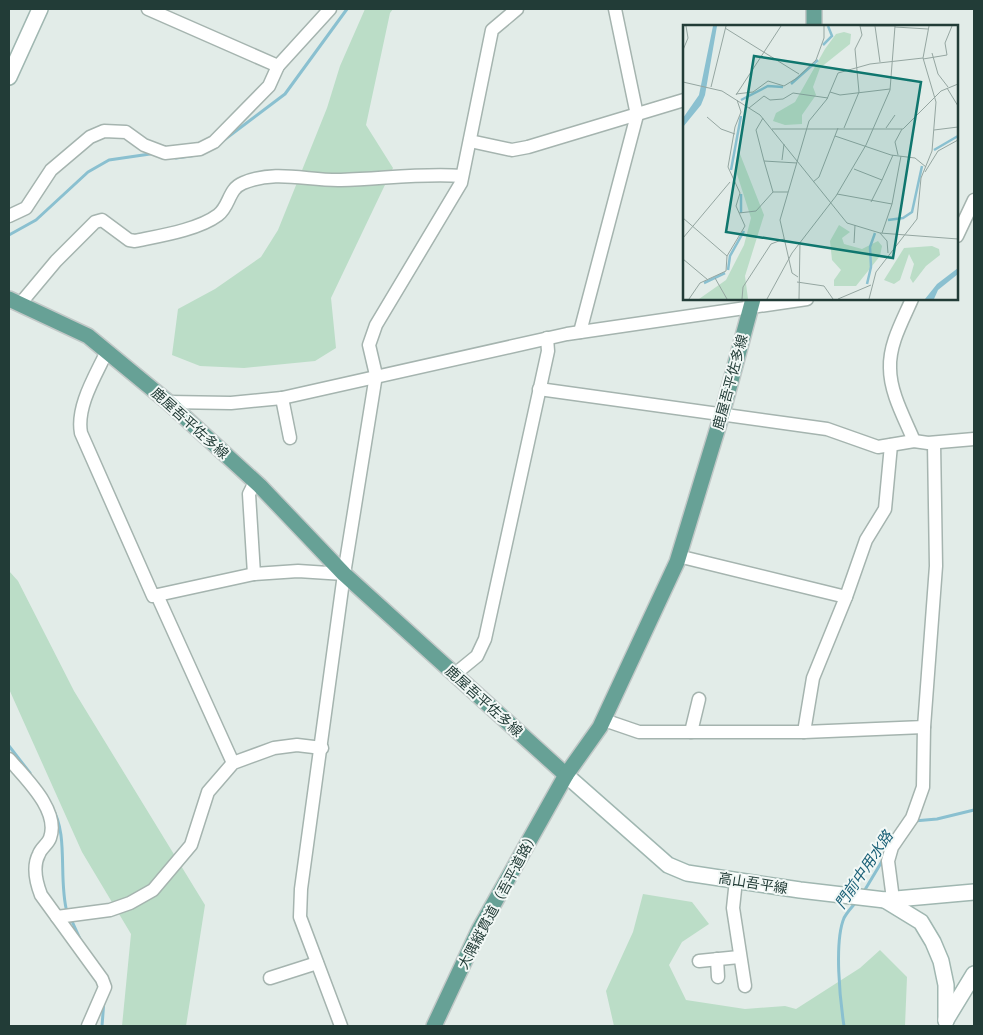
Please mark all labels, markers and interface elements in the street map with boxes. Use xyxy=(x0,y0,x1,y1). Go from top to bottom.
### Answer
inset map xyxy=(683,25,958,300)
street label: 鹿屋吾平佐多線 xyxy=(710,333,750,431)
street label: 鹿屋吾平佐多線 xyxy=(148,384,232,462)
street label: 鹿屋吾平佐多線 xyxy=(442,662,526,740)
water label: 門前中用水路 xyxy=(831,826,898,912)
street label: 大隅縦貫道（吾平道路） xyxy=(455,828,541,972)
street label: 高山吾平線 xyxy=(717,870,789,896)

